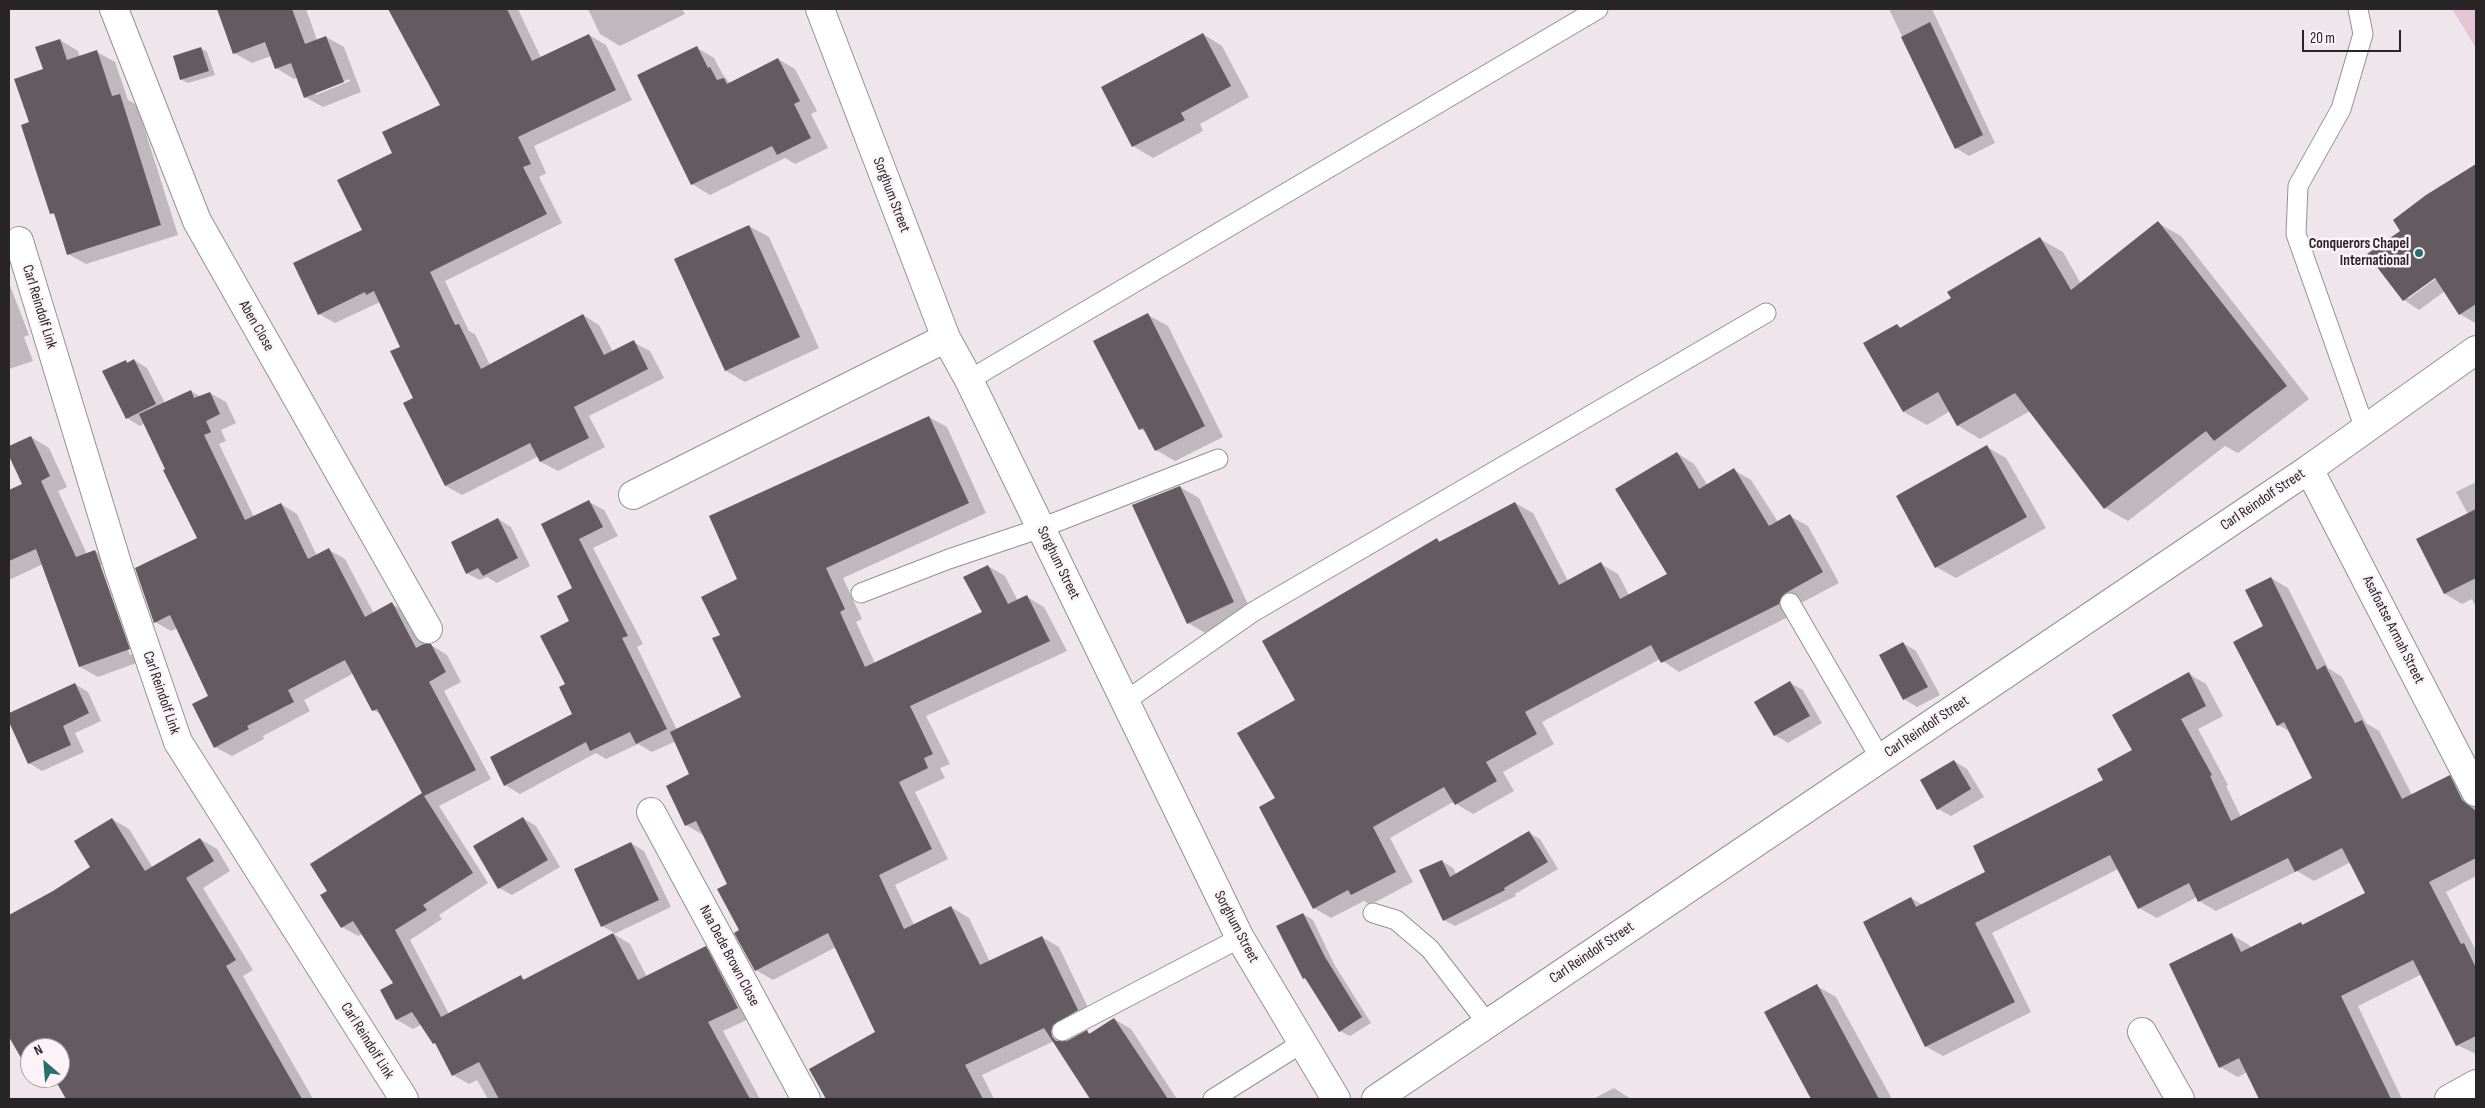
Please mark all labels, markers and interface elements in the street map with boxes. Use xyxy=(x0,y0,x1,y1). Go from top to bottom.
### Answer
scale bar xyxy=(2305,20,2404,52)
text: 20 m xyxy=(2310,29,2335,48)
street label: Sorghum Street xyxy=(868,155,914,235)
place label: Conquerors Chapel International xyxy=(2309,235,2409,270)
marker: Conquerors Chapel International xyxy=(2413,247,2425,259)
street label: Carl Reindolf Link xyxy=(18,263,60,351)
street label: Aben Close xyxy=(234,298,278,354)
street label: Carl Reindolf Street xyxy=(2217,465,2309,535)
street label: Sorghum Street xyxy=(1033,524,1083,602)
street label: Asafoatse Armah Street xyxy=(2358,573,2428,687)
street label: Carl Reindolf Link xyxy=(138,649,184,737)
street label: Carl Reindolf Street xyxy=(1881,692,1973,762)
street label: Sorghum Street xyxy=(1210,888,1262,966)
street label: Naa Dede Brown Close xyxy=(695,903,763,1009)
street label: Carl Reindolf Street xyxy=(1546,918,1638,988)
street label: Carl Reindolf Link xyxy=(336,999,398,1083)
north arrow xyxy=(20,1038,70,1088)
text: N xyxy=(31,1041,46,1059)

